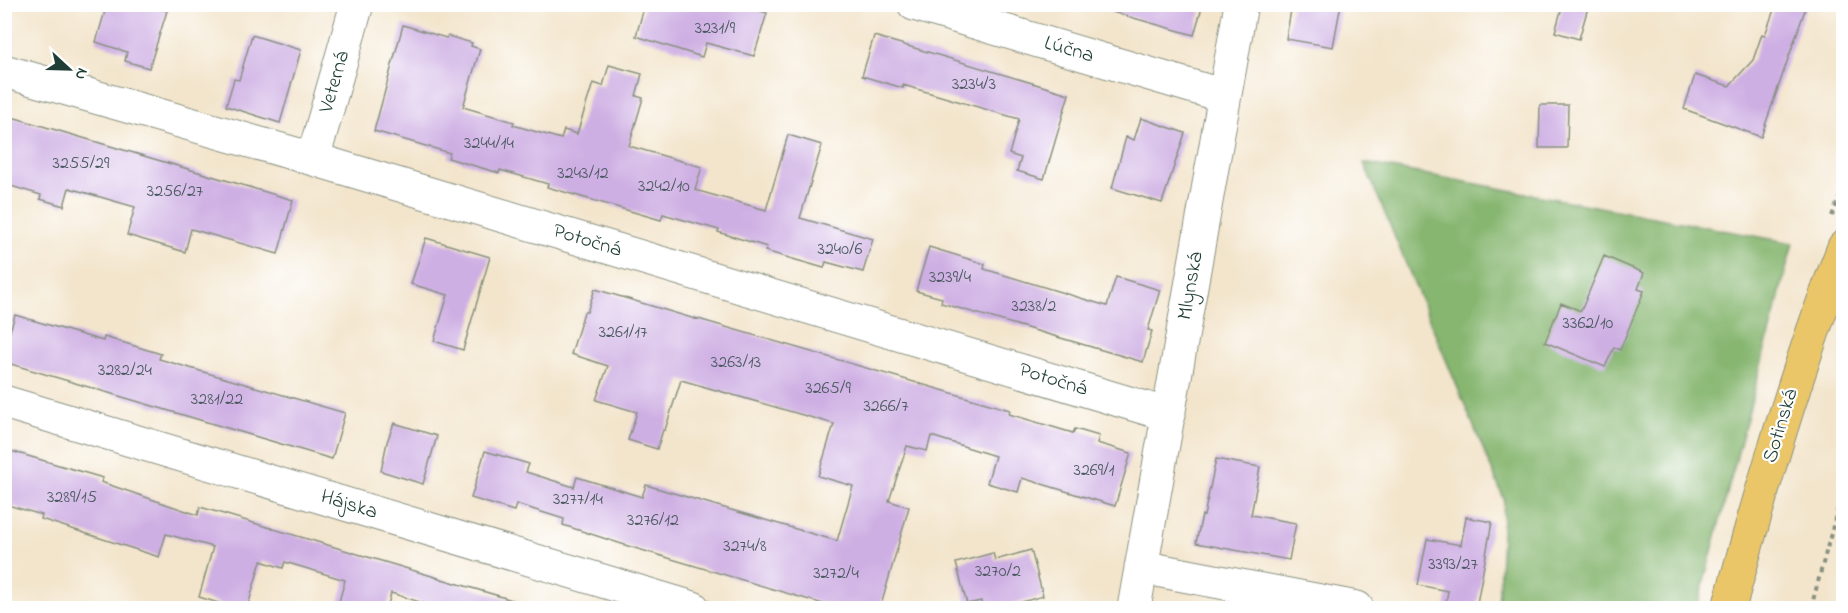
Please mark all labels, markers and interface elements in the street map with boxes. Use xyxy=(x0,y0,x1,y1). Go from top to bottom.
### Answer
house number: 3231/9 xyxy=(695,16,736,42)
street label: Lúčna xyxy=(1040,29,1098,71)
north arrow xyxy=(39,39,99,99)
street label: Veterná xyxy=(312,47,358,117)
text: N xyxy=(68,64,94,84)
house number: 3234/3 xyxy=(952,72,996,98)
house number: 3244/14 xyxy=(464,131,515,157)
house number: 3255/29 xyxy=(53,151,110,177)
house number: 3243/12 xyxy=(557,161,609,187)
house number: 3242/10 xyxy=(638,174,690,200)
house number: 3256/27 xyxy=(147,179,204,205)
street label: Potočná xyxy=(549,216,625,266)
house number: 3240/6 xyxy=(817,237,863,263)
street label: Mlynská xyxy=(1170,249,1214,323)
house number: 3239/4 xyxy=(929,265,972,291)
house number: 3238/2 xyxy=(1011,294,1057,320)
house number: 3362/10 xyxy=(1563,311,1614,337)
house number: 3261/17 xyxy=(599,320,648,346)
house number: 3263/13 xyxy=(711,350,761,376)
street label: Potočná xyxy=(1015,355,1091,405)
house number: 3282/24 xyxy=(98,358,153,384)
house number: 3265/9 xyxy=(805,376,851,402)
street label: Sotinská xyxy=(1756,385,1807,467)
house number: 3281/22 xyxy=(191,387,243,413)
house number: 3266/7 xyxy=(863,394,909,420)
house number: 3269/1 xyxy=(1073,458,1115,484)
street label: Hájska xyxy=(317,482,381,528)
house number: 3289/15 xyxy=(47,485,97,511)
house number: 3277/14 xyxy=(553,487,604,513)
house number: 3276/12 xyxy=(627,508,679,534)
house number: 3274/8 xyxy=(723,534,767,560)
house number: 3393/27 xyxy=(1428,552,1478,578)
house number: 3270/2 xyxy=(975,559,1021,585)
house number: 3272/4 xyxy=(813,561,859,587)

